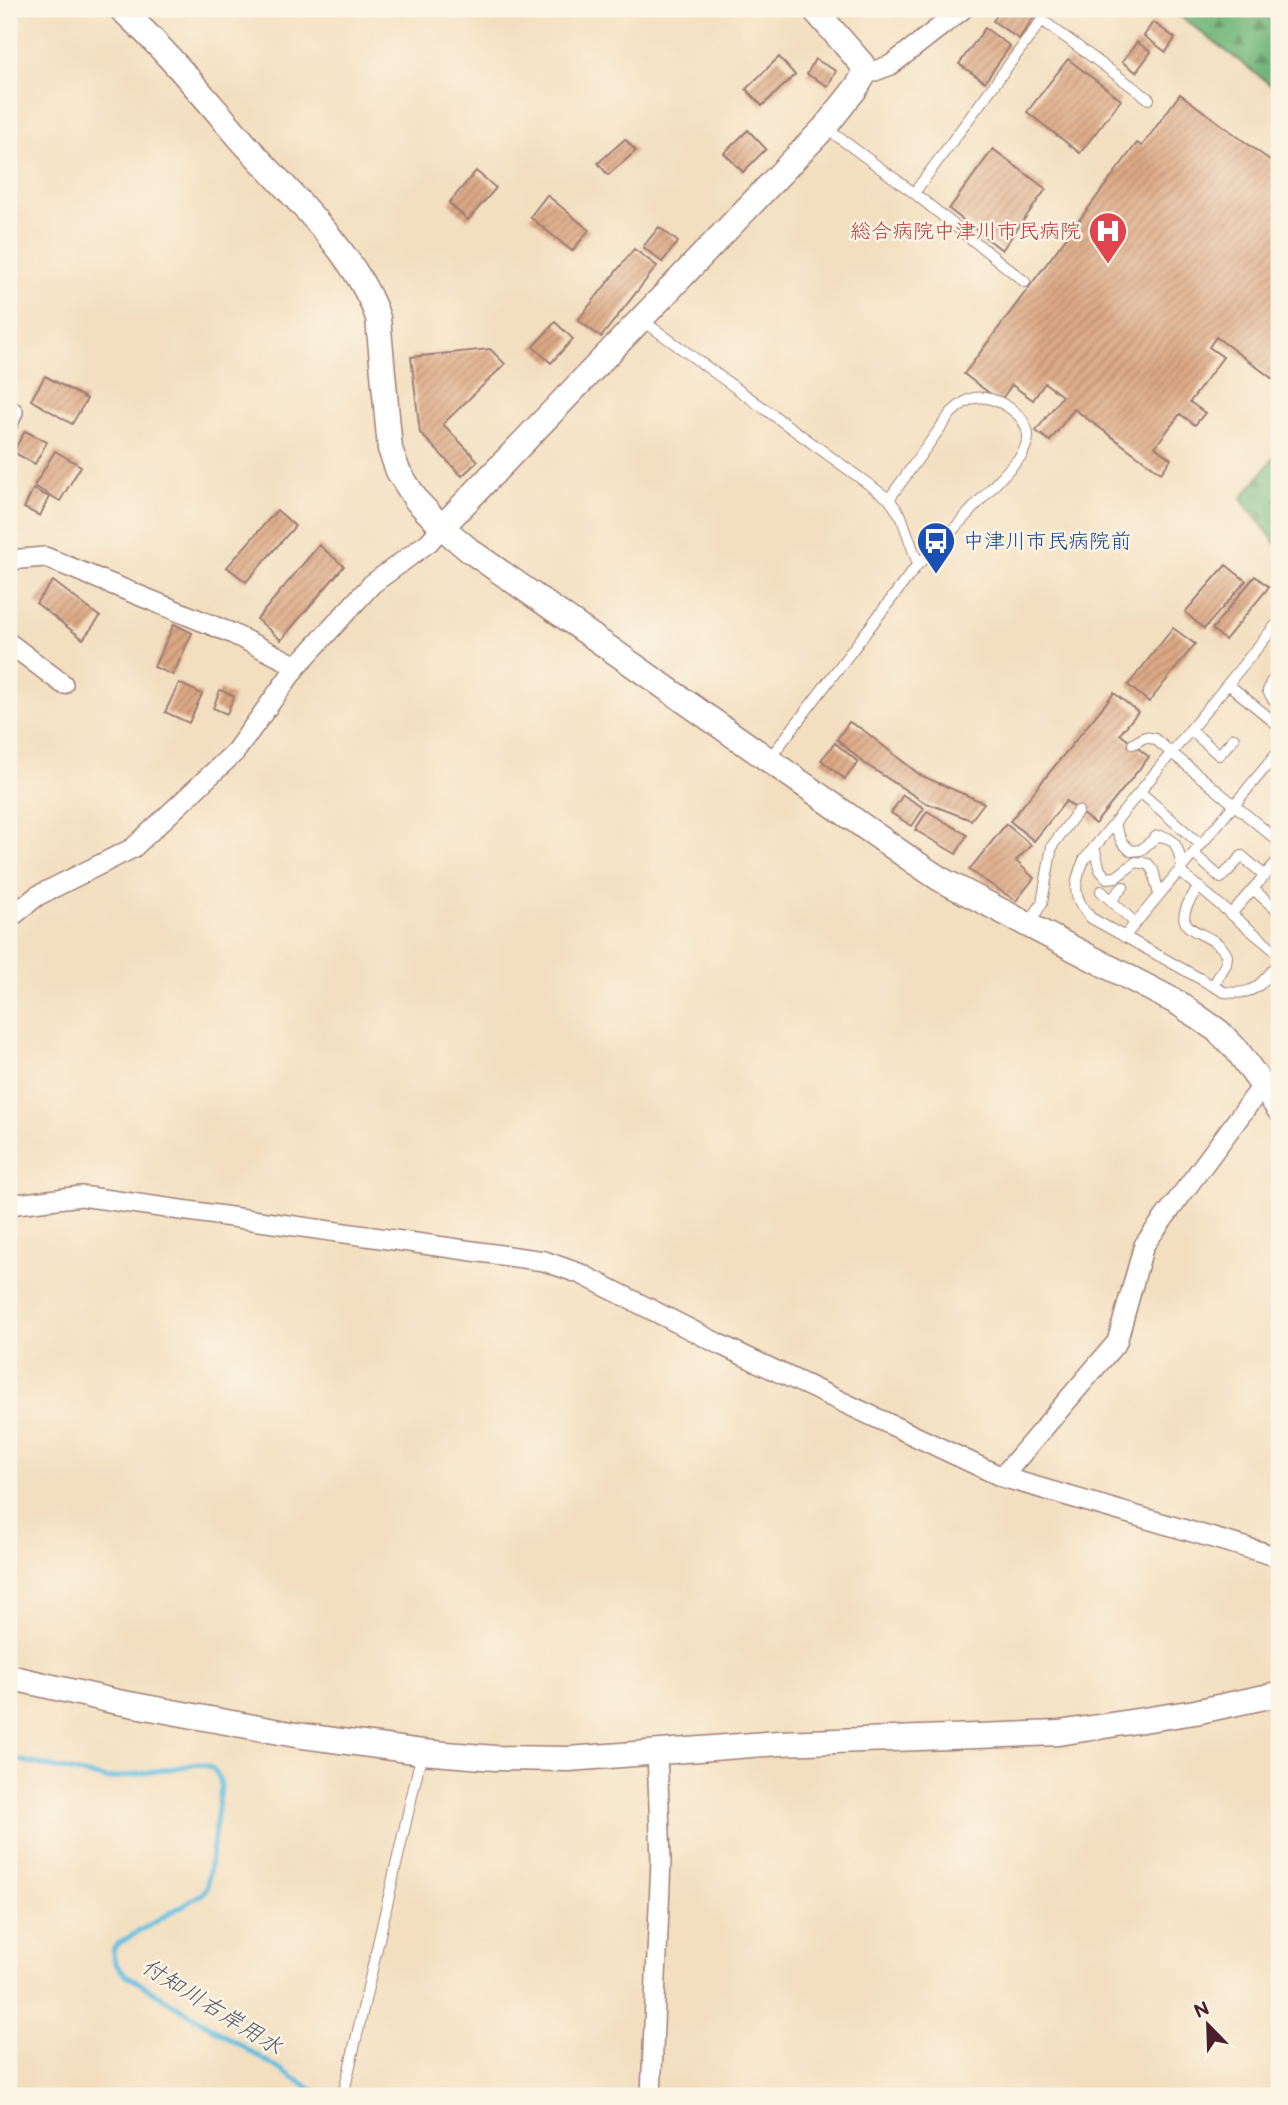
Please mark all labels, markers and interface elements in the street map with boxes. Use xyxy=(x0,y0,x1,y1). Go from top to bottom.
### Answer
hospital icon: 総合病院中津川市民病院 xyxy=(1087,210,1129,265)
place label: 総合病院中津川市民病院 xyxy=(850,219,1081,244)
bus stop icon: 中津川市民病院前 xyxy=(915,520,957,575)
place label: 中津川市民病院前 xyxy=(963,529,1131,554)
water label: 付知川右岸用水 xyxy=(136,1952,288,2062)
north arrow xyxy=(1172,1990,1242,2060)
text: N xyxy=(1191,1997,1213,2024)

